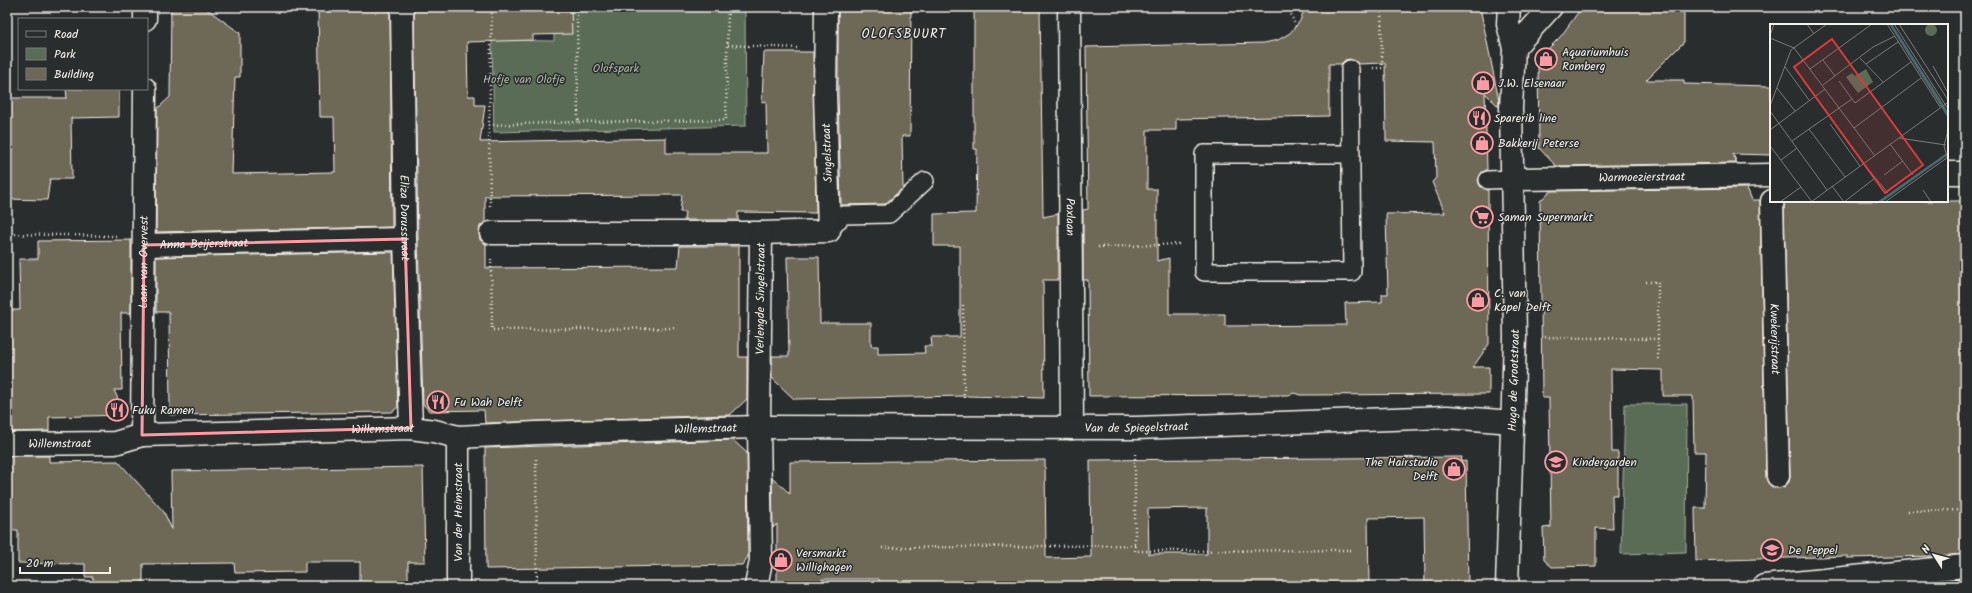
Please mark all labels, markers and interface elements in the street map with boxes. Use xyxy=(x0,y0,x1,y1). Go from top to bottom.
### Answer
legend xyxy=(18,18,148,90)
district label: OLOFSBUURT xyxy=(861,24,947,45)
inset map xyxy=(1770,24,1948,202)
text: Road xyxy=(54,25,79,44)
place label: Aquariumhuis Romberg xyxy=(1562,43,1629,76)
text: Park xyxy=(54,45,76,64)
shop icon: Aquariumhuis Romberg xyxy=(1533,46,1559,72)
park label: Olofspark xyxy=(593,59,640,78)
text: Building xyxy=(54,65,94,84)
park label: Hofje van Olofje xyxy=(483,70,566,89)
shop icon: J.W. Elsenaar xyxy=(1470,70,1496,96)
place label: J.W. Elsenaar xyxy=(1498,74,1567,93)
restaurant icon: Sparerib line xyxy=(1466,105,1492,131)
place label: Sparerib line xyxy=(1494,109,1557,128)
street label: Singelstraat xyxy=(817,123,838,183)
shop icon: Bakkerij Peterse xyxy=(1469,130,1495,156)
place label: Bakkerij Peterse xyxy=(1498,134,1580,153)
street label: Warmoezierstraat xyxy=(1599,167,1686,188)
street label: Eliza Dorusstraat xyxy=(394,175,415,262)
street label: Paxlaan xyxy=(1060,198,1080,236)
supermarket icon: Saman Supermarkt xyxy=(1469,204,1495,230)
place label: Saman Supermarkt xyxy=(1498,208,1593,227)
street label: Laan van Overvest xyxy=(134,215,154,309)
street label: Anna Beijerstraat xyxy=(159,234,249,255)
street label: Verlengde Singelstraat xyxy=(751,242,771,355)
place label: C. van Kapel Delft xyxy=(1494,284,1551,317)
shop icon: C. van Kapel Delft xyxy=(1465,287,1491,313)
street label: Kwekerijstraat xyxy=(1764,303,1785,375)
street label: Hugo de Grootstraat xyxy=(1503,328,1525,432)
restaurant icon: Fu Wah Delft xyxy=(425,389,451,415)
place label: Fu Wah Delft xyxy=(454,393,523,412)
restaurant icon: Fuku Ramen xyxy=(104,397,130,423)
place label: Fuku Ramen xyxy=(132,401,194,420)
street label: Van de Spiegelstraat xyxy=(1085,417,1189,438)
street label: Willemstraat xyxy=(351,419,416,440)
street label: Willemstraat xyxy=(674,419,738,439)
street label: Willemstraat xyxy=(29,434,92,454)
school or university icon: Kindergarden xyxy=(1543,449,1569,475)
place label: The Hairstudio Delft xyxy=(1365,453,1438,486)
place label: Kindergarden xyxy=(1572,453,1637,472)
shop icon: The Hairstudio Delft xyxy=(1441,456,1467,482)
street label: Van der Heimstraat xyxy=(449,462,468,561)
north arrow xyxy=(1914,535,1954,575)
school or university icon: De Peppel xyxy=(1759,537,1785,563)
place label: De Peppel xyxy=(1788,541,1838,560)
text: N xyxy=(1917,542,1936,558)
place label: Versmarkt Willighagen xyxy=(796,544,852,577)
shop icon: Versmarkt Willighagen xyxy=(768,547,794,573)
scale bar xyxy=(20,549,110,575)
text: 20 m xyxy=(26,554,54,573)

